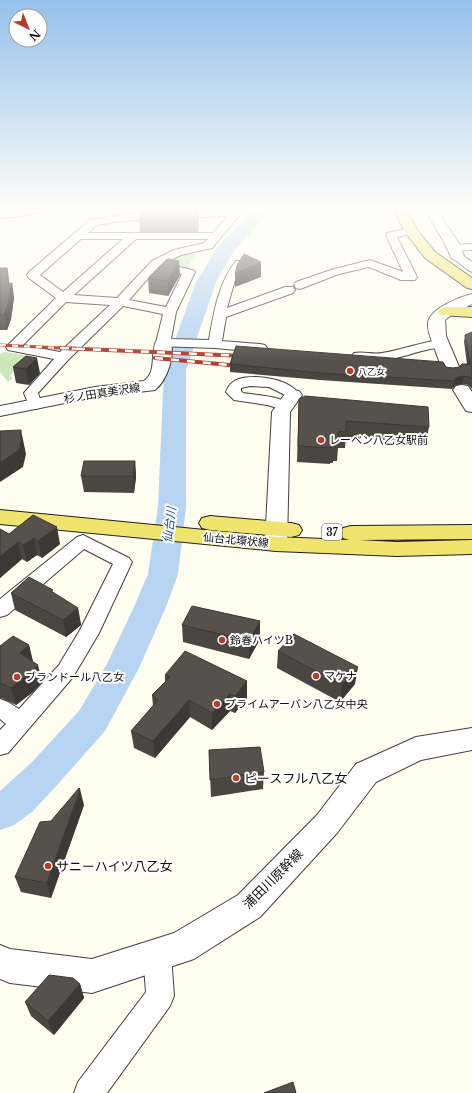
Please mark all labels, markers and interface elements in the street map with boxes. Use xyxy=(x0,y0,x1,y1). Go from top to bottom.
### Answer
north arrow xyxy=(8,8,48,48)
text: N xyxy=(26,27,43,44)
marker: 八乙女 xyxy=(345,366,355,376)
place label: 八乙女 xyxy=(358,366,385,377)
street label: 杉ノ田真美沢線 xyxy=(63,380,141,406)
place label: レーベン八乙女駅前 xyxy=(329,433,428,447)
marker: レーベン八乙女駅前 xyxy=(316,435,326,445)
water label: 仙台川 xyxy=(159,504,179,544)
road number: 37 xyxy=(322,524,342,540)
street label: 仙台北環状線 xyxy=(203,530,269,550)
place label: 鈴春ハイツB xyxy=(230,633,293,647)
marker: 鈴春ハイツB xyxy=(217,635,227,645)
place label: マケナ xyxy=(324,669,357,683)
place label: ブランドール八乙女 xyxy=(25,670,124,684)
marker: マケナ xyxy=(311,671,321,681)
marker: ブランドール八乙女 xyxy=(12,672,22,682)
place label: プライムアーバン八乙女中央 xyxy=(225,697,369,711)
marker: プライムアーバン八乙女中央 xyxy=(212,699,222,709)
place label: ピースフル八乙女 xyxy=(244,770,347,787)
marker: ピースフル八乙女 xyxy=(231,773,241,783)
street label: 浦田川原幹線 xyxy=(239,845,307,913)
place label: サニーハイツ八乙女 xyxy=(56,858,172,875)
marker: サニーハイツ八乙女 xyxy=(43,861,53,871)

